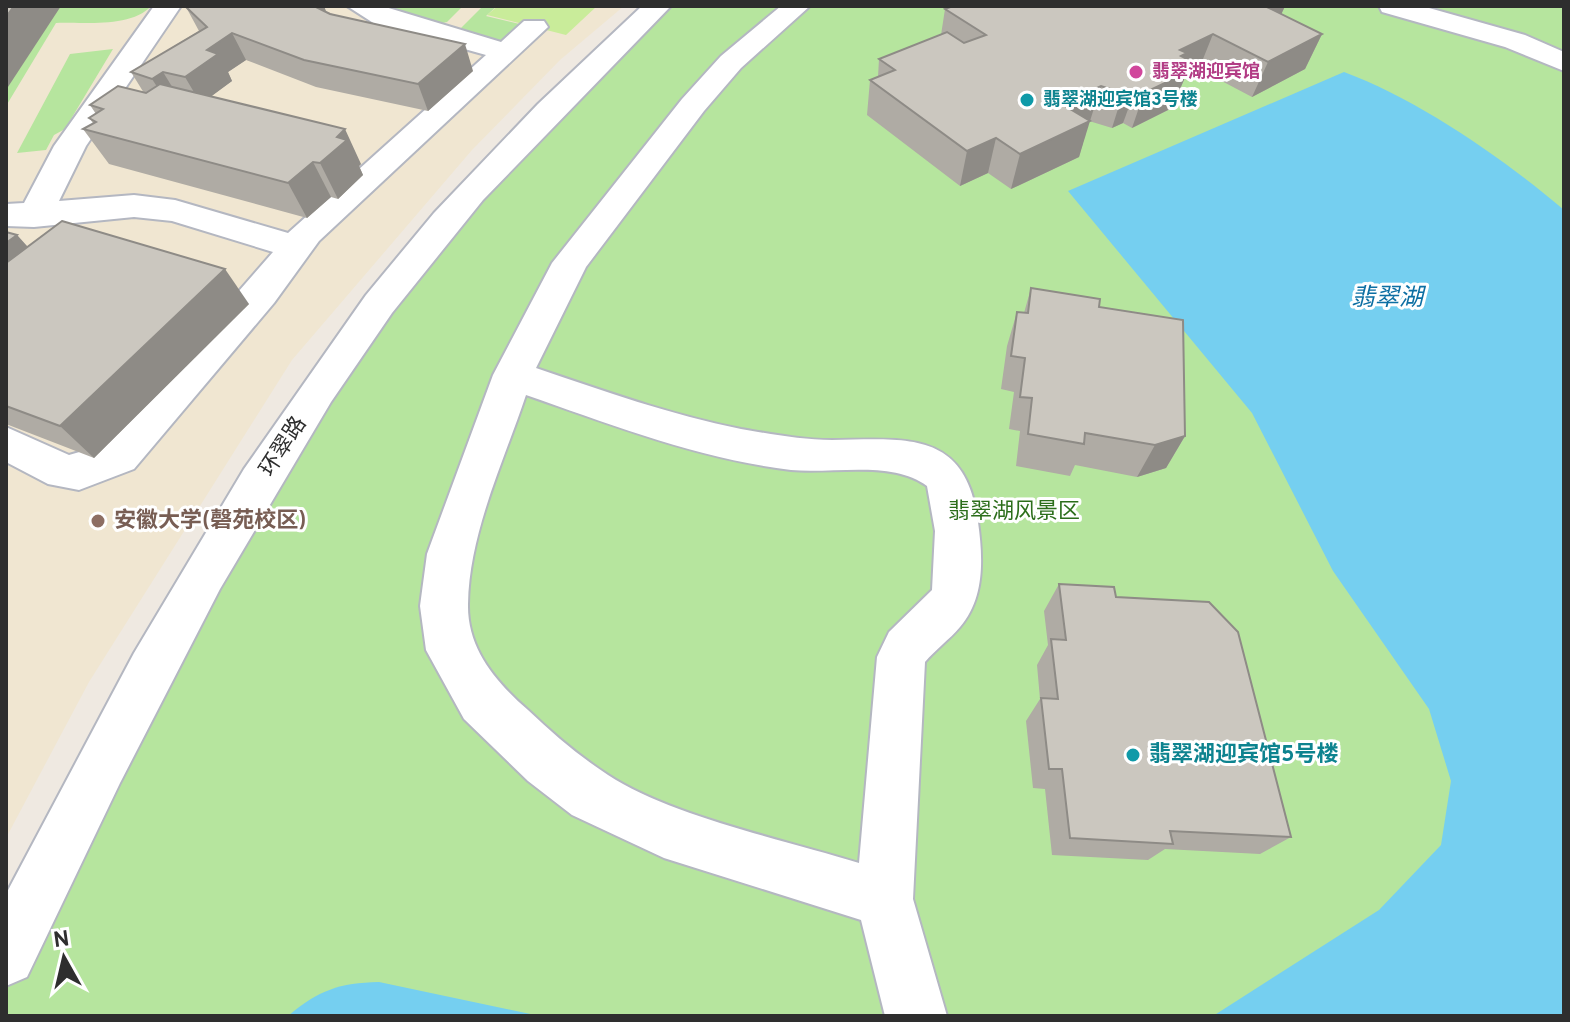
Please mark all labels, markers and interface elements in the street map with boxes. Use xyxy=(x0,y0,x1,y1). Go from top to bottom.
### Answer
place label: 翡翠湖迎宾馆 xyxy=(1152,61,1260,84)
marker: 翡翠湖迎宾馆 xyxy=(1127,63,1145,81)
place label: 翡翠湖迎宾馆3号楼 xyxy=(1043,89,1198,112)
marker: 翡翠湖迎宾馆3号楼 xyxy=(1018,91,1036,109)
water label: 翡翠湖 xyxy=(1351,284,1427,314)
street label: 环翠路 xyxy=(255,412,313,482)
park label: 翡翠湖风景区 xyxy=(948,499,1080,526)
place label: 安徽大学(磬苑校区) xyxy=(114,508,306,535)
marker: 安徽大学(磬苑校区) xyxy=(89,512,107,530)
place label: 翡翠湖迎宾馆5号楼 xyxy=(1149,742,1338,769)
marker: 翡翠湖迎宾馆5号楼 xyxy=(1124,746,1142,764)
north arrow xyxy=(24,918,104,998)
text: N xyxy=(52,926,71,955)

